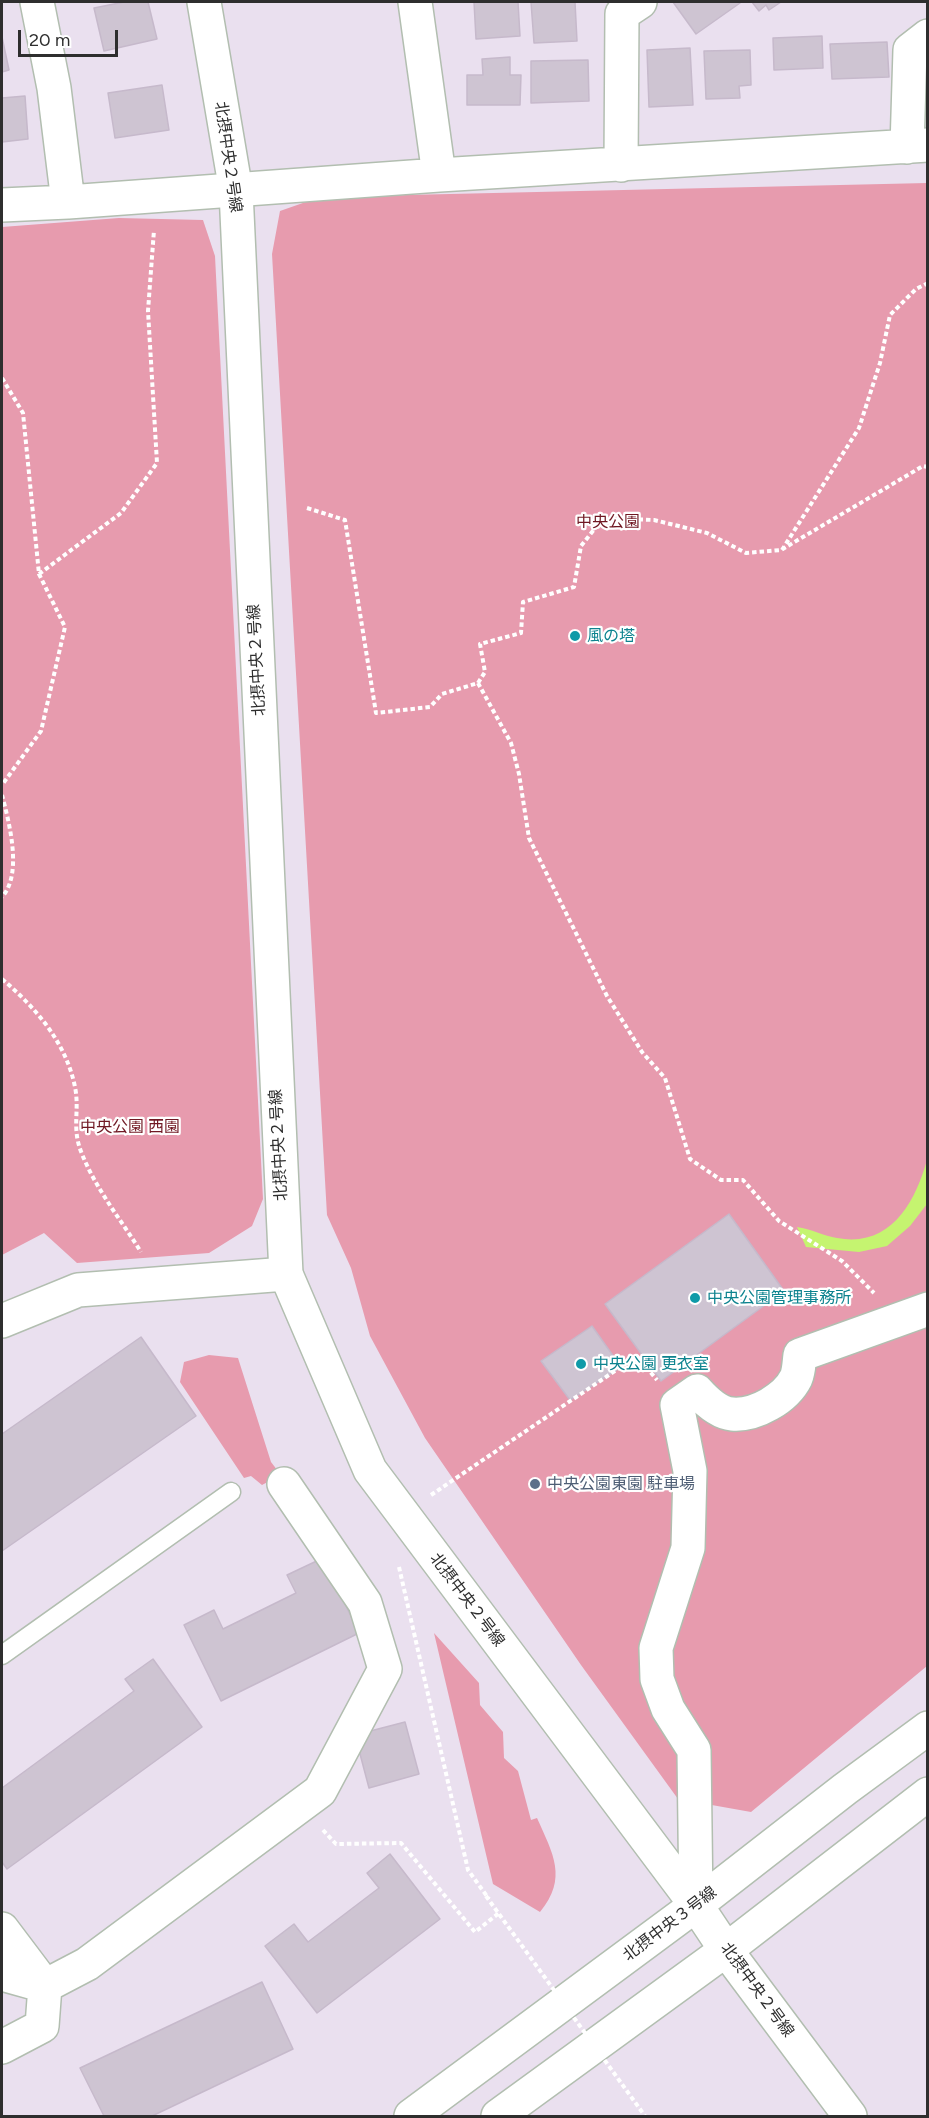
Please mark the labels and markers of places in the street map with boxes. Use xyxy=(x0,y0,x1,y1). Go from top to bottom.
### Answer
place label: 風の塔 xyxy=(587,626,635,646)
marker: 風の塔 xyxy=(568,629,582,643)
place label: 中央公園管理事務所 xyxy=(707,1288,851,1308)
marker: 中央公園管理事務所 xyxy=(688,1291,702,1305)
place label: 中央公園 更衣室 xyxy=(593,1354,709,1374)
marker: 中央公園 更衣室 xyxy=(574,1357,588,1371)
place label: 中央公園東園 駐車場 xyxy=(547,1474,695,1494)
marker: 中央公園東園 駐車場 xyxy=(528,1477,542,1491)

